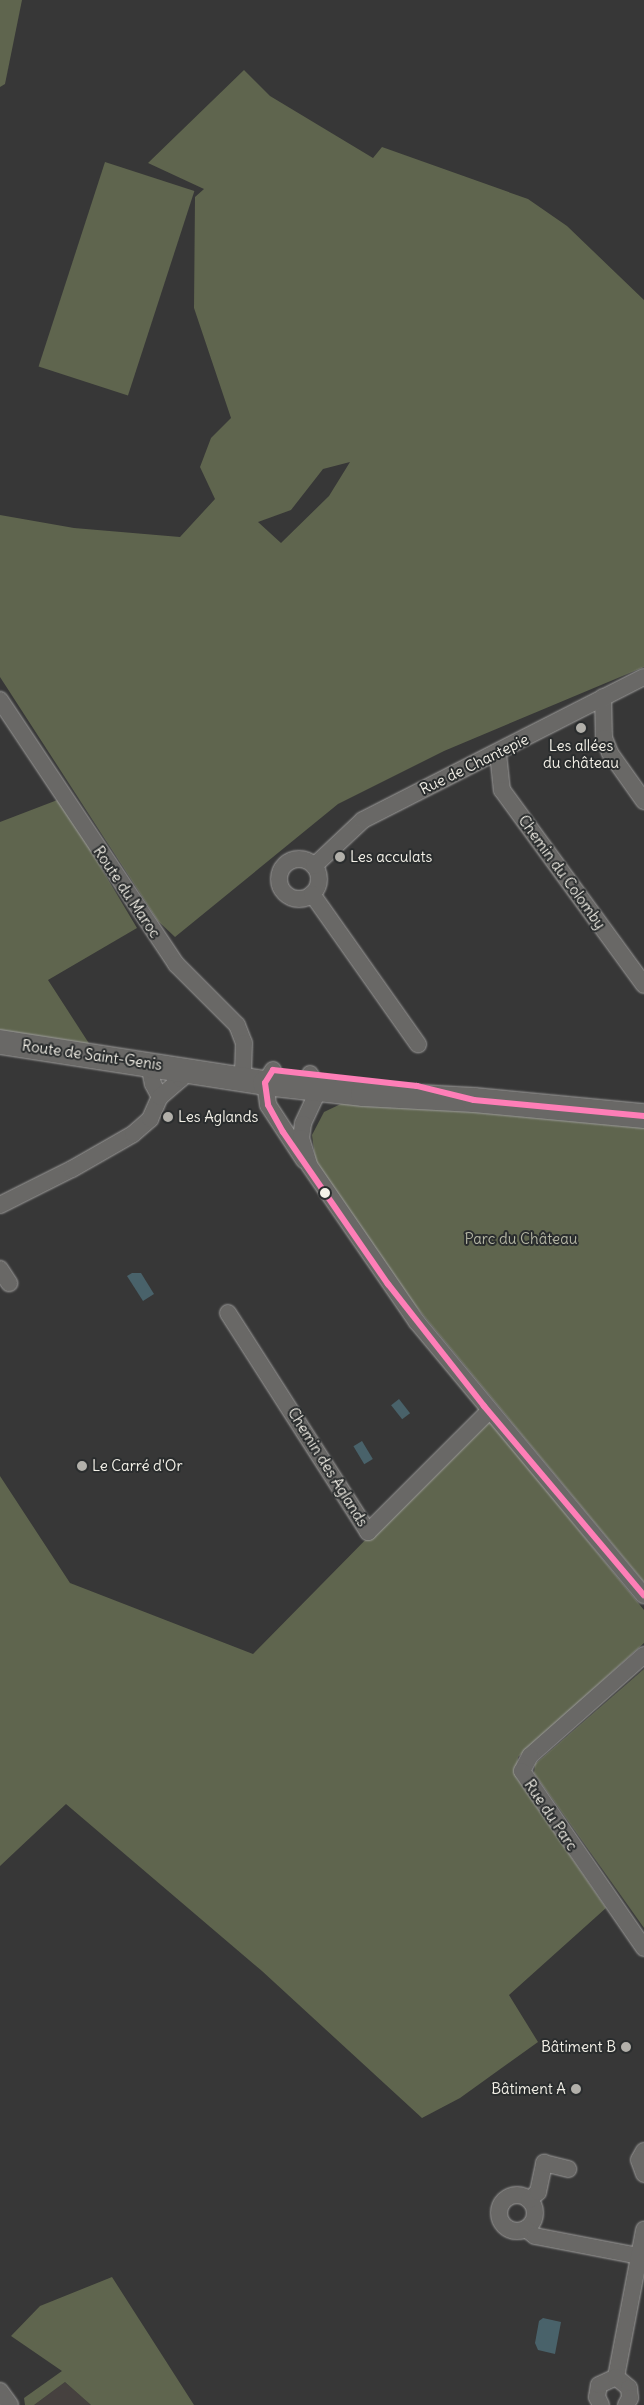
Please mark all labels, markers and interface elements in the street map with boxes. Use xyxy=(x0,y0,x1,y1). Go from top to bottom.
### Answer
marker: Les allées du château xyxy=(575,722,587,734)
street label: Rue de Chantepie xyxy=(417,730,531,798)
place label: Les allées du château xyxy=(543,736,619,771)
street label: Chemin du Colomby xyxy=(515,812,609,932)
street label: Route du Maroc xyxy=(90,843,164,941)
place label: Les acculats xyxy=(350,848,432,866)
marker: Les acculats xyxy=(334,851,346,863)
street label: Route de Saint-Genis xyxy=(21,1036,163,1074)
place label: Les Aglands xyxy=(178,1108,258,1126)
marker: Les Aglands xyxy=(162,1111,174,1123)
unlabelled marker xyxy=(320,1188,330,1198)
park label: Parc du Château xyxy=(465,1230,577,1248)
street label: Chemin des Aglands xyxy=(284,1404,372,1530)
place label: Le Carré d'Or xyxy=(92,1457,183,1475)
marker: Le Carré d'Or xyxy=(76,1460,88,1472)
street label: Rue du Parc xyxy=(521,1776,581,1854)
place label: Bâtiment B xyxy=(541,2038,616,2056)
marker: Bâtiment B xyxy=(620,2041,632,2053)
place label: Bâtiment A xyxy=(491,2080,566,2098)
marker: Bâtiment A xyxy=(570,2083,582,2095)

